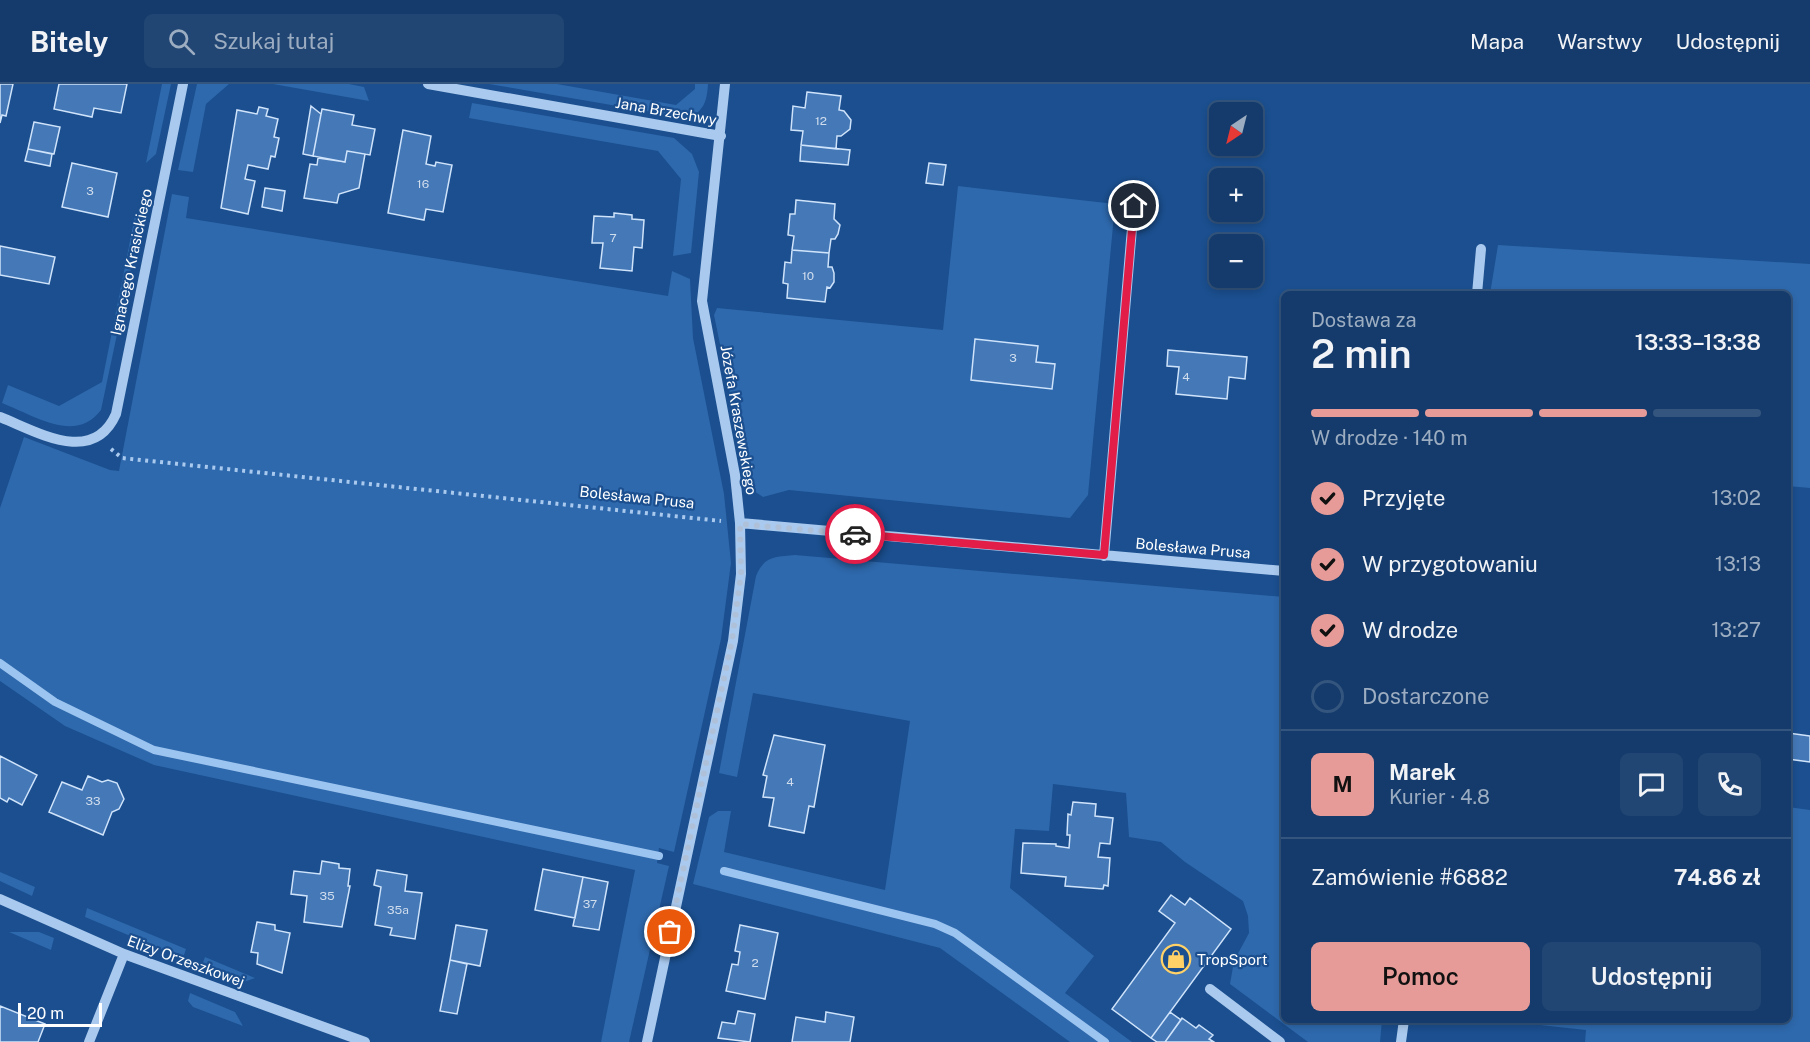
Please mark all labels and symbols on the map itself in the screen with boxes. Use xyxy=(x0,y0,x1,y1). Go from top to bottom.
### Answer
street label: Jana Brzechwy xyxy=(614,94,718,128)
north arrow xyxy=(1209,102,1263,156)
house number: 12 xyxy=(815,114,827,128)
house number: 16 xyxy=(417,177,429,191)
pin xyxy=(1108,180,1159,231)
house number: 3 xyxy=(86,184,94,198)
street label: Ignacego Krasickiego xyxy=(107,187,155,337)
house number: 7 xyxy=(609,231,617,245)
house number: 10 xyxy=(802,269,814,283)
street label: Józefa Kraszewskiego xyxy=(717,344,761,496)
house number: 3 xyxy=(1009,351,1017,365)
house number: 4 xyxy=(1182,370,1190,384)
street label: Bolesława Prusa xyxy=(579,483,695,511)
courier xyxy=(825,504,885,564)
street label: Bolesława Prusa xyxy=(1135,535,1251,561)
house number: 4 xyxy=(786,775,794,789)
house number: 33 xyxy=(85,794,101,808)
house number: 35 xyxy=(319,889,335,903)
house number: 37 xyxy=(583,897,597,911)
house number: 35a xyxy=(387,903,409,917)
pin xyxy=(644,906,695,957)
street label: Elizy Orzeszkowej xyxy=(125,932,247,990)
shop icon: TropSport xyxy=(1160,943,1192,975)
place label: TropSport xyxy=(1197,951,1268,968)
house number: 2 xyxy=(751,956,759,970)
scale bar xyxy=(18,1000,102,1028)

